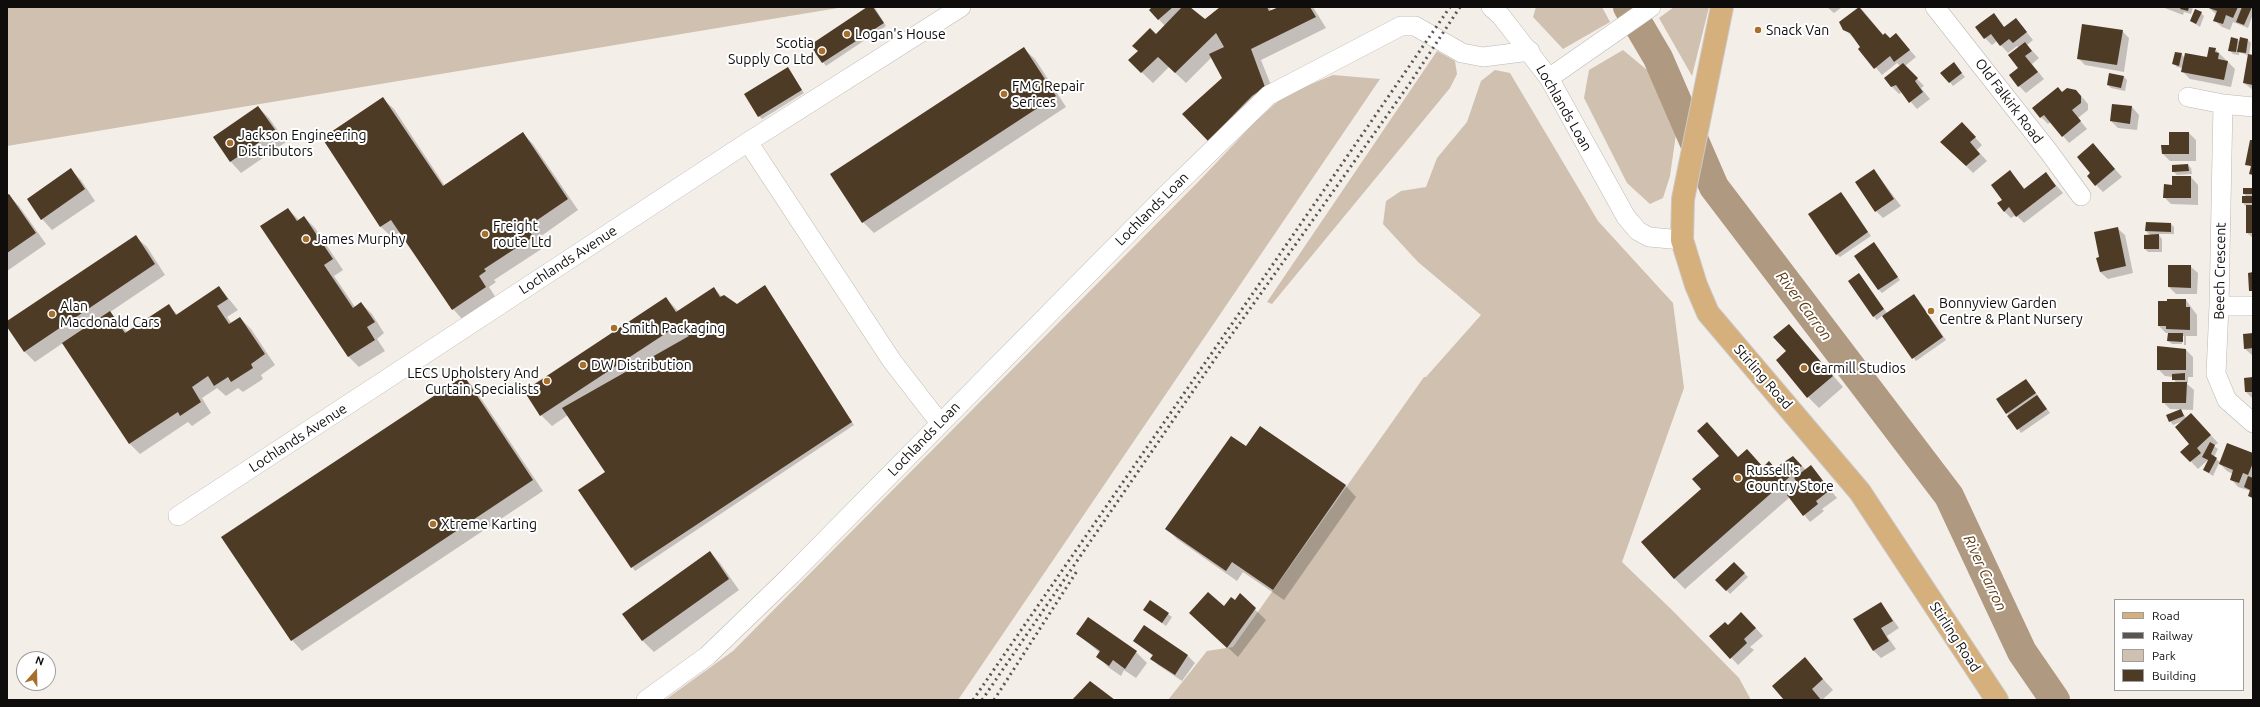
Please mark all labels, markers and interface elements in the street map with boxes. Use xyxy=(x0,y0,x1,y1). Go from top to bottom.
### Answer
place label: Snack Van xyxy=(1766,22,1829,38)
marker: Snack Van xyxy=(1753,25,1763,35)
place label: Logan's House xyxy=(855,26,946,42)
marker: Logan's House xyxy=(842,29,852,39)
place label: Scotia Supply Co Ltd xyxy=(728,35,814,68)
marker: Scotia Supply Co Ltd xyxy=(817,46,827,56)
street label: Old Falkirk Road xyxy=(1972,55,2046,147)
street label: Lochlands Loan xyxy=(1533,62,1595,154)
place label: FMG Repair Serices xyxy=(1012,78,1085,110)
marker: FMG Repair Serices xyxy=(999,89,1009,99)
place label: Jackson Engineering Distributors xyxy=(238,127,367,160)
marker: Jackson Engineering Distributors xyxy=(225,138,235,148)
street label: Lochlands Loan xyxy=(1112,169,1192,249)
place label: Freight route Ltd xyxy=(493,218,552,250)
street label: Lochlands Avenue xyxy=(516,222,620,298)
street label: Beech Crescent xyxy=(2211,222,2229,320)
marker: Freight route Ltd xyxy=(480,229,490,239)
place label: James Murphy xyxy=(314,231,405,247)
marker: James Murphy xyxy=(301,234,311,244)
water label: River Carron xyxy=(1772,268,1836,344)
place label: Bonnyview Garden Centre & Plant Nursery xyxy=(1939,295,2083,328)
place label: Alan Macdonald Cars xyxy=(60,298,160,330)
marker: Bonnyview Garden Centre & Plant Nursery xyxy=(1926,306,1936,316)
marker: Alan Macdonald Cars xyxy=(47,309,57,319)
place label: Smith Packaging xyxy=(622,320,725,336)
marker: Smith Packaging xyxy=(609,323,619,333)
street label: Stirling Road xyxy=(1730,341,1796,413)
place label: DW Distribution xyxy=(591,357,692,373)
marker: DW Distribution xyxy=(578,360,588,370)
place label: Carmill Studios xyxy=(1812,360,1906,376)
marker: Carmill Studios xyxy=(1799,363,1809,373)
place label: LECS Upholstery And Curtain Specialists xyxy=(407,365,539,398)
marker: LECS Upholstery And Curtain Specialists xyxy=(542,376,552,386)
street label: Lochlands Loan xyxy=(884,398,964,480)
street label: Lochlands Avenue xyxy=(246,400,350,476)
place label: Russell's Country Store xyxy=(1746,462,1834,494)
marker: Russell's Country Store xyxy=(1733,473,1743,483)
place label: Xtreme Karting xyxy=(441,516,537,532)
marker: Xtreme Karting xyxy=(428,519,438,529)
water label: River Carron xyxy=(1960,532,2010,614)
street label: Stirling Road xyxy=(1926,599,1984,675)
legend xyxy=(2114,599,2244,691)
text: Road xyxy=(2152,609,2180,622)
text: Railway xyxy=(2152,629,2193,642)
text: Park xyxy=(2152,649,2176,662)
north arrow xyxy=(16,651,56,691)
text: N xyxy=(34,654,46,668)
text: Building xyxy=(2152,669,2196,682)

